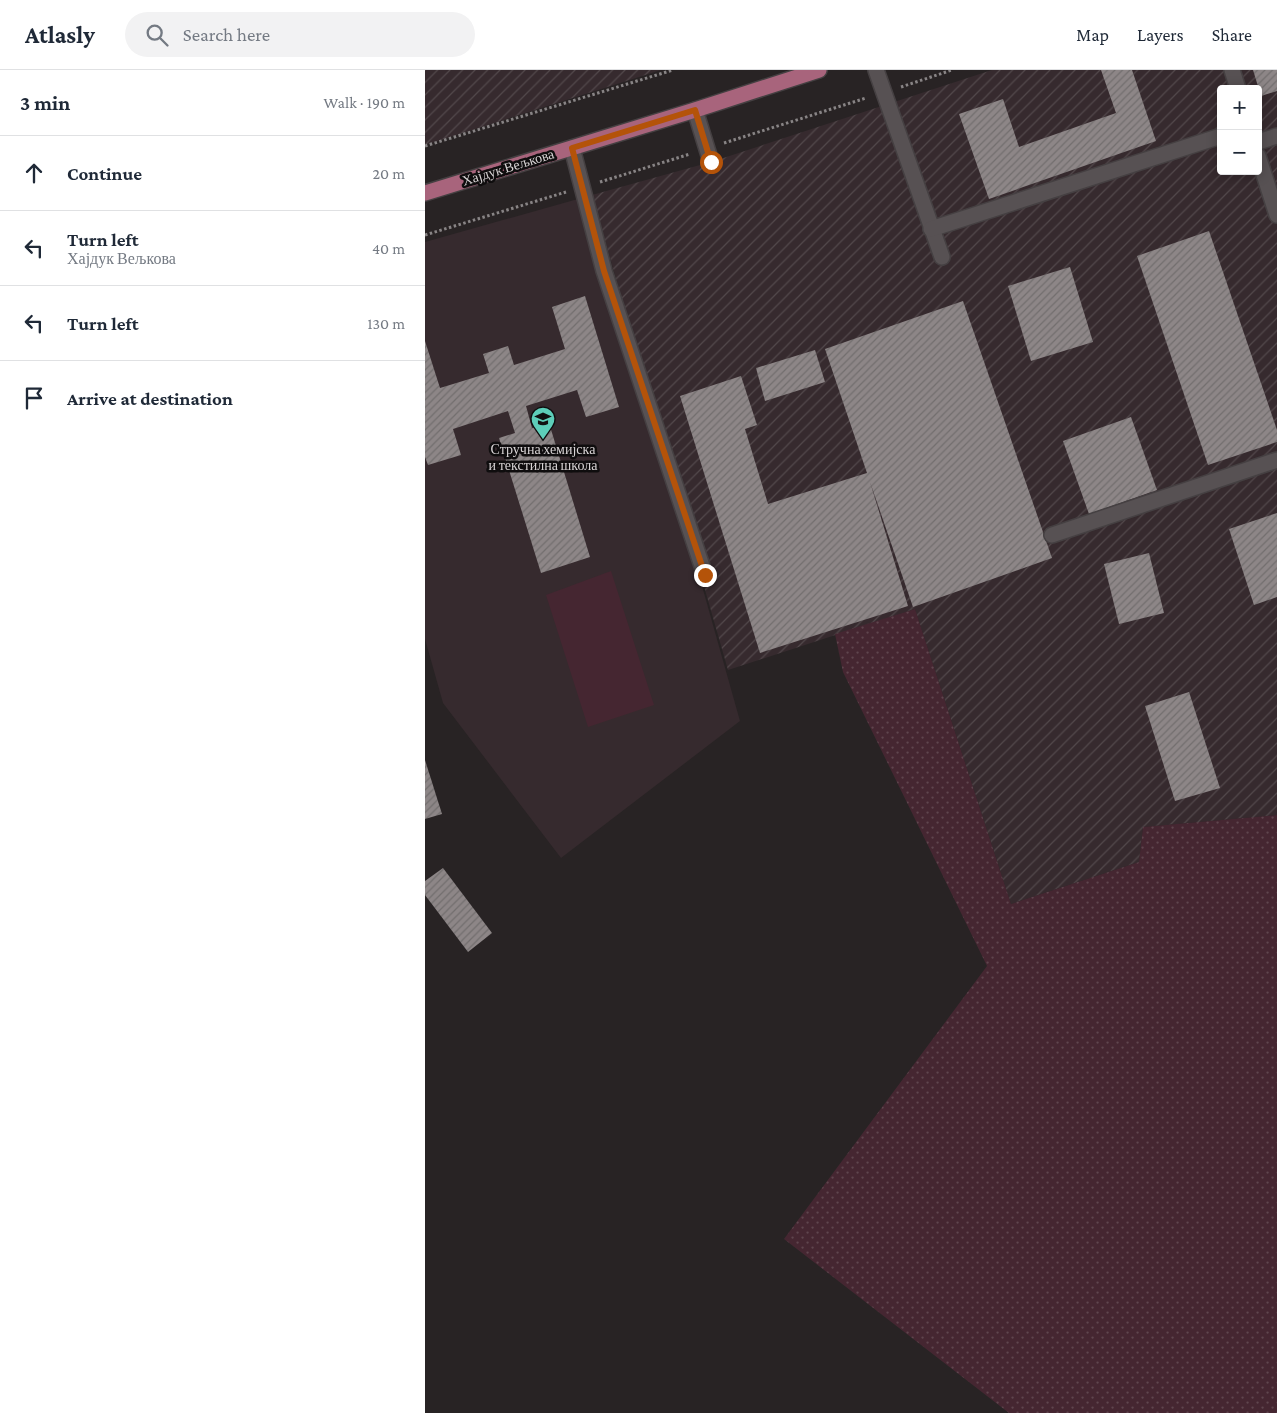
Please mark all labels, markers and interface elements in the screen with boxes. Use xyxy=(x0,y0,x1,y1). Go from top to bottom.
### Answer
search box xyxy=(125,12,475,57)
text: Atlasly xyxy=(25,21,95,48)
icon: search xyxy=(143,21,171,49)
text: Search here xyxy=(183,24,270,45)
text: Map xyxy=(1076,25,1109,45)
text: Layers xyxy=(1137,25,1184,45)
text: Share xyxy=(1212,25,1252,45)
map controls xyxy=(1217,85,1262,175)
button: + xyxy=(1217,85,1262,130)
text: 3 min xyxy=(20,91,70,115)
text: Walk · 190 m xyxy=(324,94,405,111)
button: − xyxy=(1217,130,1262,175)
street label: Хајдук Вељкова xyxy=(460,145,557,189)
route start xyxy=(700,151,723,174)
icon: ahead xyxy=(20,159,48,187)
text: Continue xyxy=(67,163,142,184)
text: 20 m xyxy=(372,165,405,182)
text: Turn left xyxy=(67,229,139,250)
icon: left xyxy=(20,234,48,262)
text: 40 m xyxy=(372,240,405,257)
text: Хајдук Вељкова xyxy=(67,250,176,267)
icon: left xyxy=(20,309,48,337)
text: Turn left xyxy=(67,313,139,334)
text: 130 m xyxy=(367,315,405,332)
icon: arrive xyxy=(20,384,48,412)
text: Arrive at destination xyxy=(67,388,233,409)
school or university icon: Стручна хемијска и текстилна школа xyxy=(530,406,556,440)
place label: Стручна хемијска и текстилна школа xyxy=(489,441,598,473)
route end xyxy=(694,564,717,587)

